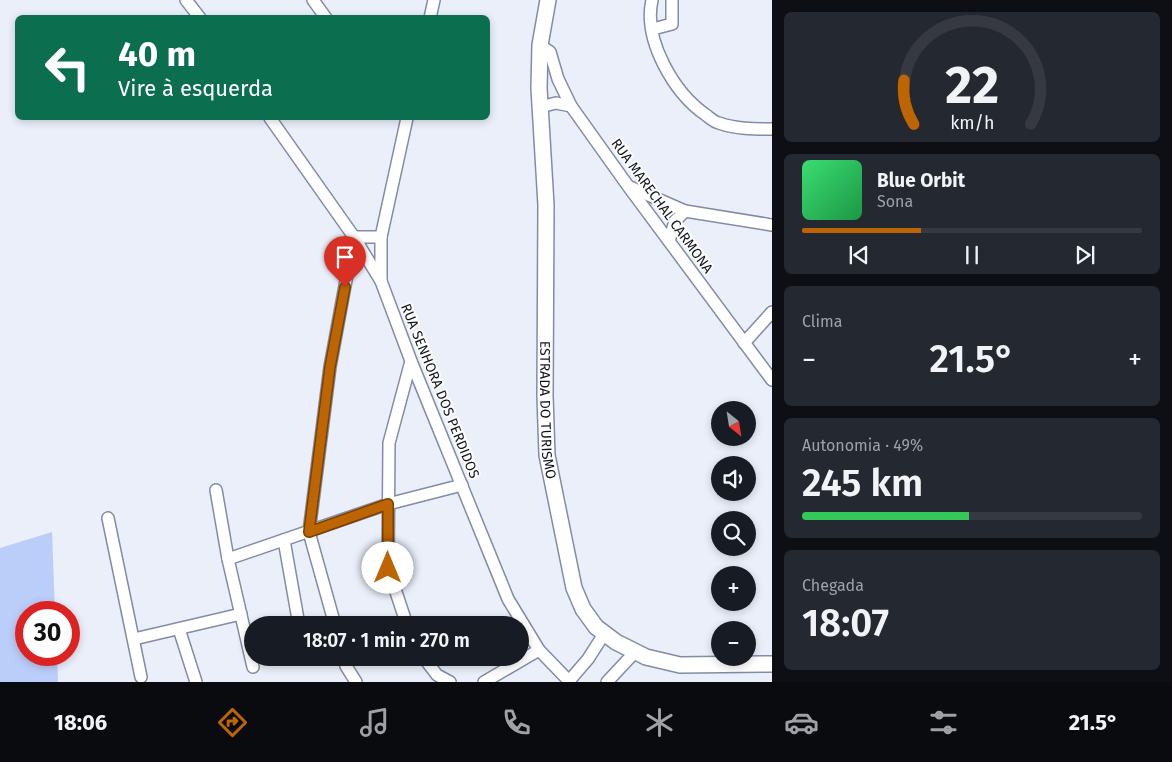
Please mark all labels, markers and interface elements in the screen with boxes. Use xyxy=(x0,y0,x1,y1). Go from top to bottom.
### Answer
text: 40 m xyxy=(118,33,196,75)
icon: left xyxy=(35,35,100,100)
text: 22 xyxy=(945,54,999,117)
text: Vire à esquerda xyxy=(118,75,273,102)
text: km/h xyxy=(950,112,994,134)
street label: RUA MARECHAL CARMONA xyxy=(607,135,717,277)
text: Blue Orbit xyxy=(877,169,965,192)
text: Sona xyxy=(877,192,913,211)
pin xyxy=(324,236,366,287)
icon: previous xyxy=(845,241,873,269)
icon: pause xyxy=(958,241,986,269)
icon: next xyxy=(1071,241,1099,269)
icon: arrive xyxy=(331,243,359,271)
street label: RUA SENHORA DOS PERDIDOS xyxy=(397,301,483,481)
text: Clima xyxy=(802,312,842,331)
text: 21.5° xyxy=(930,336,1014,382)
street label: ESTRADA DO TURISMO xyxy=(536,341,560,481)
text: − xyxy=(802,343,816,376)
text: + xyxy=(1128,343,1142,376)
north arrow xyxy=(711,401,756,446)
map controls xyxy=(711,401,756,666)
text: Autonomia · 49% xyxy=(802,436,923,455)
button: sound xyxy=(711,456,756,501)
text: 245 km xyxy=(802,460,923,506)
button: search xyxy=(711,511,756,556)
position arrow xyxy=(361,541,413,593)
button: + xyxy=(711,566,756,611)
text: Chegada xyxy=(802,576,864,595)
text: 18:07 xyxy=(802,600,889,646)
speed limit sign: 30 xyxy=(15,601,80,666)
button: − xyxy=(711,621,756,666)
text: 18:07 · 1 min · 270 m xyxy=(303,629,470,652)
icon: directions xyxy=(215,705,250,740)
icon: music xyxy=(357,705,392,740)
icon: phone xyxy=(499,705,534,740)
icon: climate xyxy=(642,705,677,740)
icon: car xyxy=(784,705,819,740)
icon: filters xyxy=(926,705,961,740)
text: 18:06 xyxy=(54,709,107,736)
text: 21.5° xyxy=(1069,709,1118,736)

